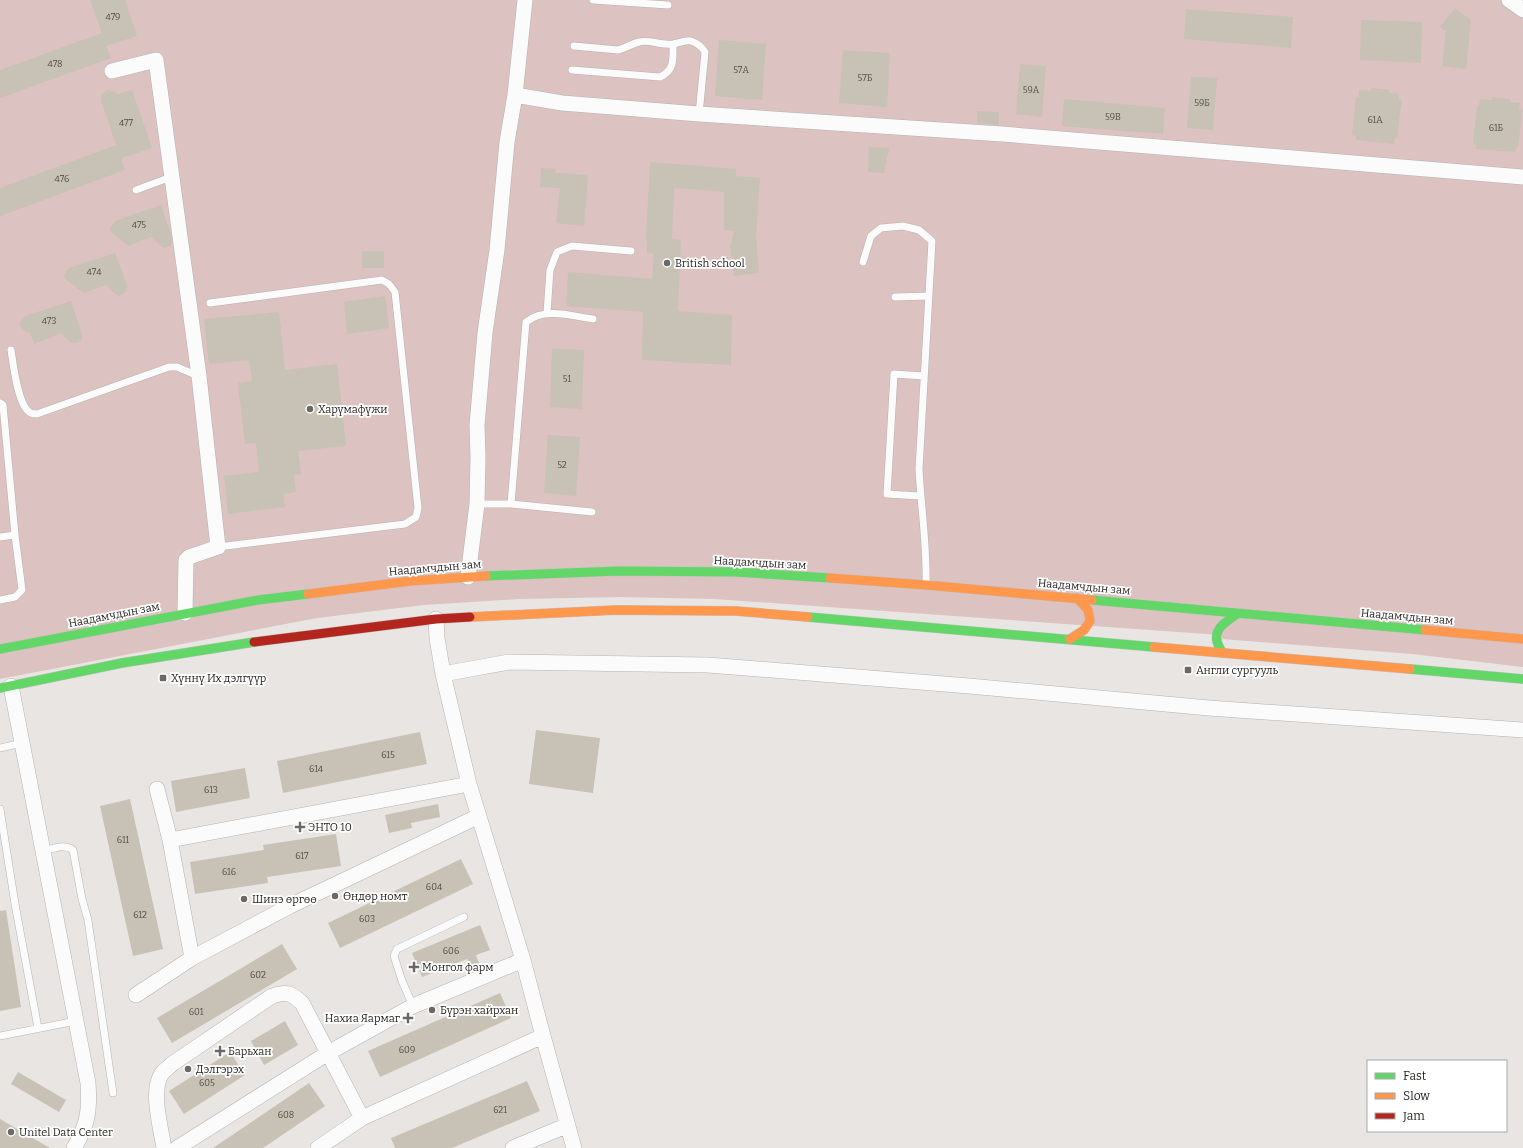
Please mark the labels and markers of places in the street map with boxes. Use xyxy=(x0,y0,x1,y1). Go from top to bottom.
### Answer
place label: British school xyxy=(675,257,745,270)
marker: British school xyxy=(662,258,672,268)
place label: Харүмафүжи xyxy=(318,403,388,416)
marker: Харүмафүжи xyxy=(305,404,315,414)
place label: Англи сургууль xyxy=(1196,664,1279,677)
marker: Англи сургууль xyxy=(1183,665,1193,675)
place label: Хүннү Их дэлгүүр xyxy=(171,672,267,685)
marker: Хүннү Их дэлгүүр xyxy=(158,673,168,683)
place label: ЭНТО 10 xyxy=(308,821,352,834)
marker: ЭНТО 10 xyxy=(295,822,305,832)
place label: Өндөр номт xyxy=(343,890,408,903)
marker: Өндөр номт xyxy=(330,891,340,901)
place label: Шинэ өргөө xyxy=(252,893,317,906)
marker: Шинэ өргөө xyxy=(239,894,249,904)
place label: Монгол фарм xyxy=(422,961,494,974)
marker: Монгол фарм xyxy=(409,962,419,972)
place label: Бүрэн хайрхан xyxy=(440,1004,518,1017)
marker: Бүрэн хайрхан xyxy=(427,1005,437,1015)
place label: Нахиа Яармаг xyxy=(325,1012,401,1025)
marker: Нахиа Яармаг xyxy=(403,1013,413,1023)
place label: Барьхан xyxy=(228,1045,272,1058)
marker: Барьхан xyxy=(215,1046,225,1056)
place label: Дэлгэрэх xyxy=(196,1063,244,1076)
marker: Дэлгэрэх xyxy=(183,1064,193,1074)
place label: Unitel Data Center xyxy=(19,1126,113,1139)
marker: Unitel Data Center xyxy=(6,1127,16,1137)

